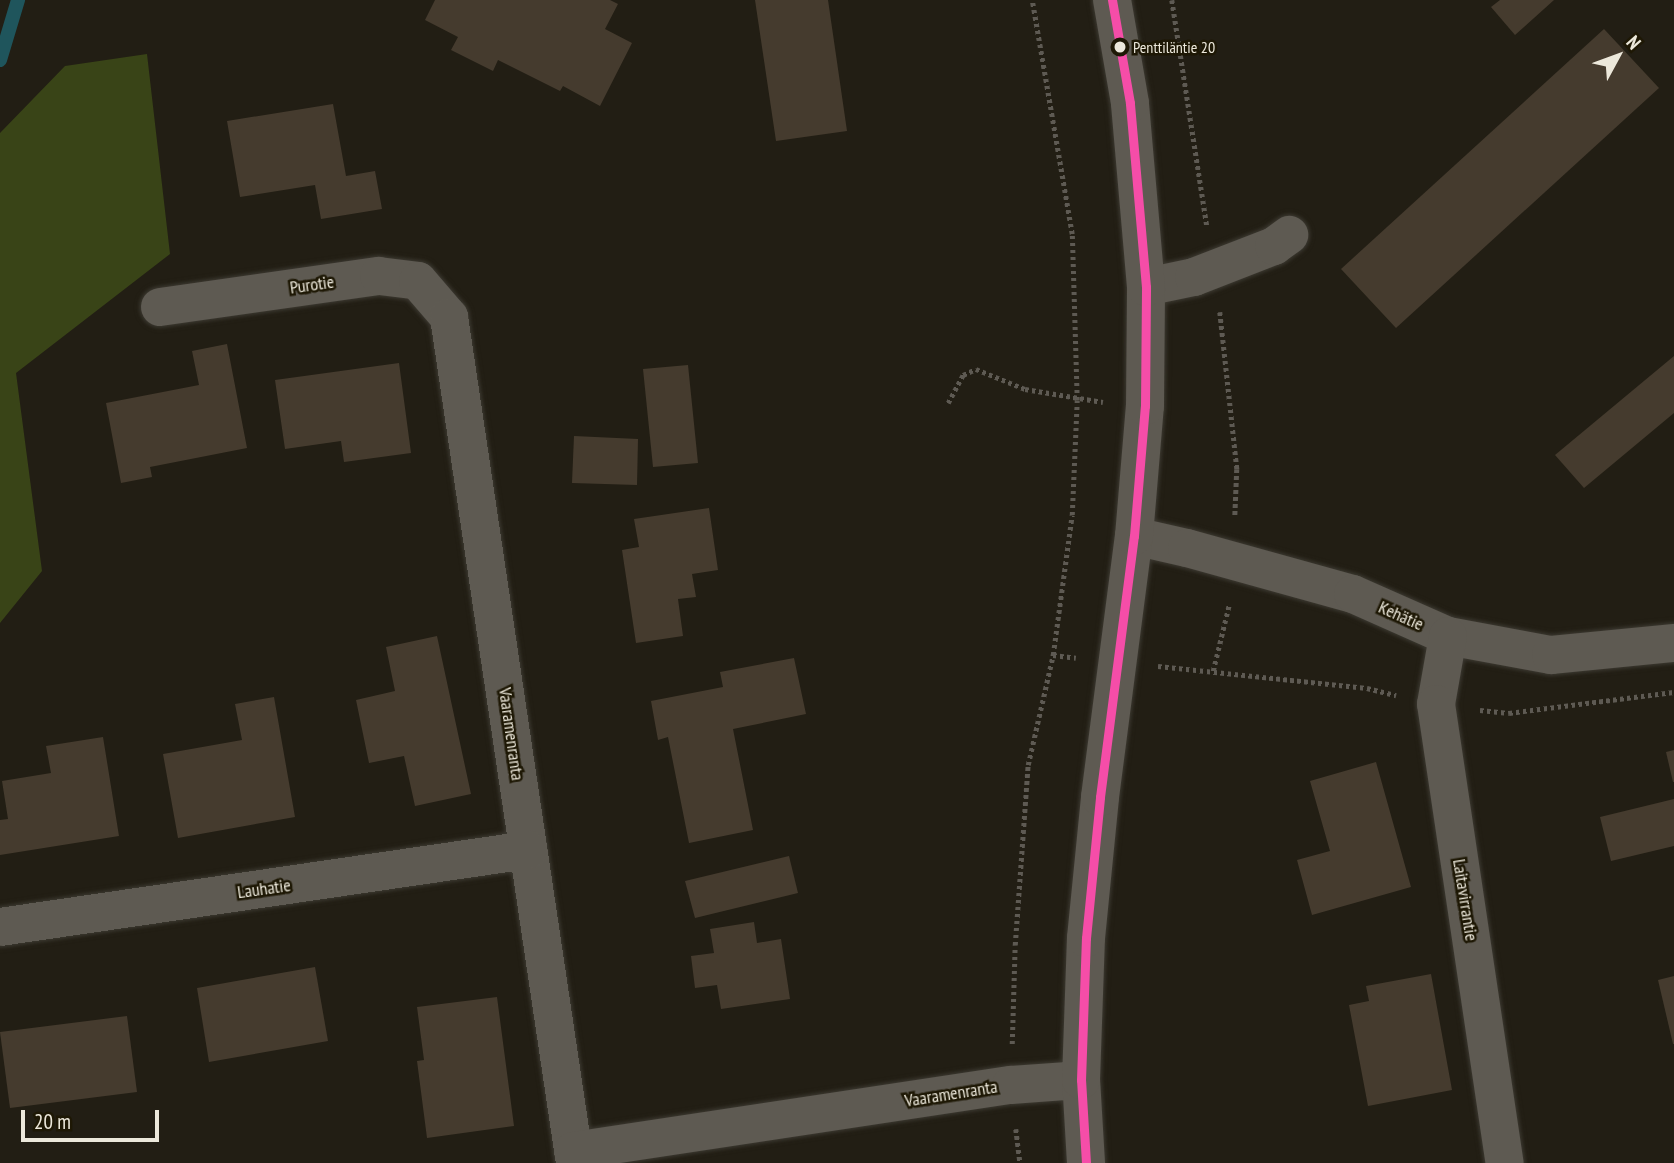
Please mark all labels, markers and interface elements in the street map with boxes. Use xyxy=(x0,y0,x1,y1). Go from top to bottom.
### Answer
north arrow xyxy=(1583,21,1653,91)
text: N xyxy=(1621,30,1646,54)
place label: Penttiläntie 20 xyxy=(1133,37,1215,57)
marker: Penttiläntie 20 xyxy=(1113,40,1127,54)
street label: Purotie xyxy=(288,271,336,299)
street label: Kehätie xyxy=(1375,597,1427,635)
street label: Vaaramenranta xyxy=(494,686,528,782)
street label: Laitavirrantie xyxy=(1448,858,1482,942)
street label: Lauhatie xyxy=(236,875,292,903)
street label: Vaaramenranta xyxy=(903,1076,999,1112)
scale bar xyxy=(24,1096,163,1140)
text: 20 m xyxy=(34,1108,71,1135)

